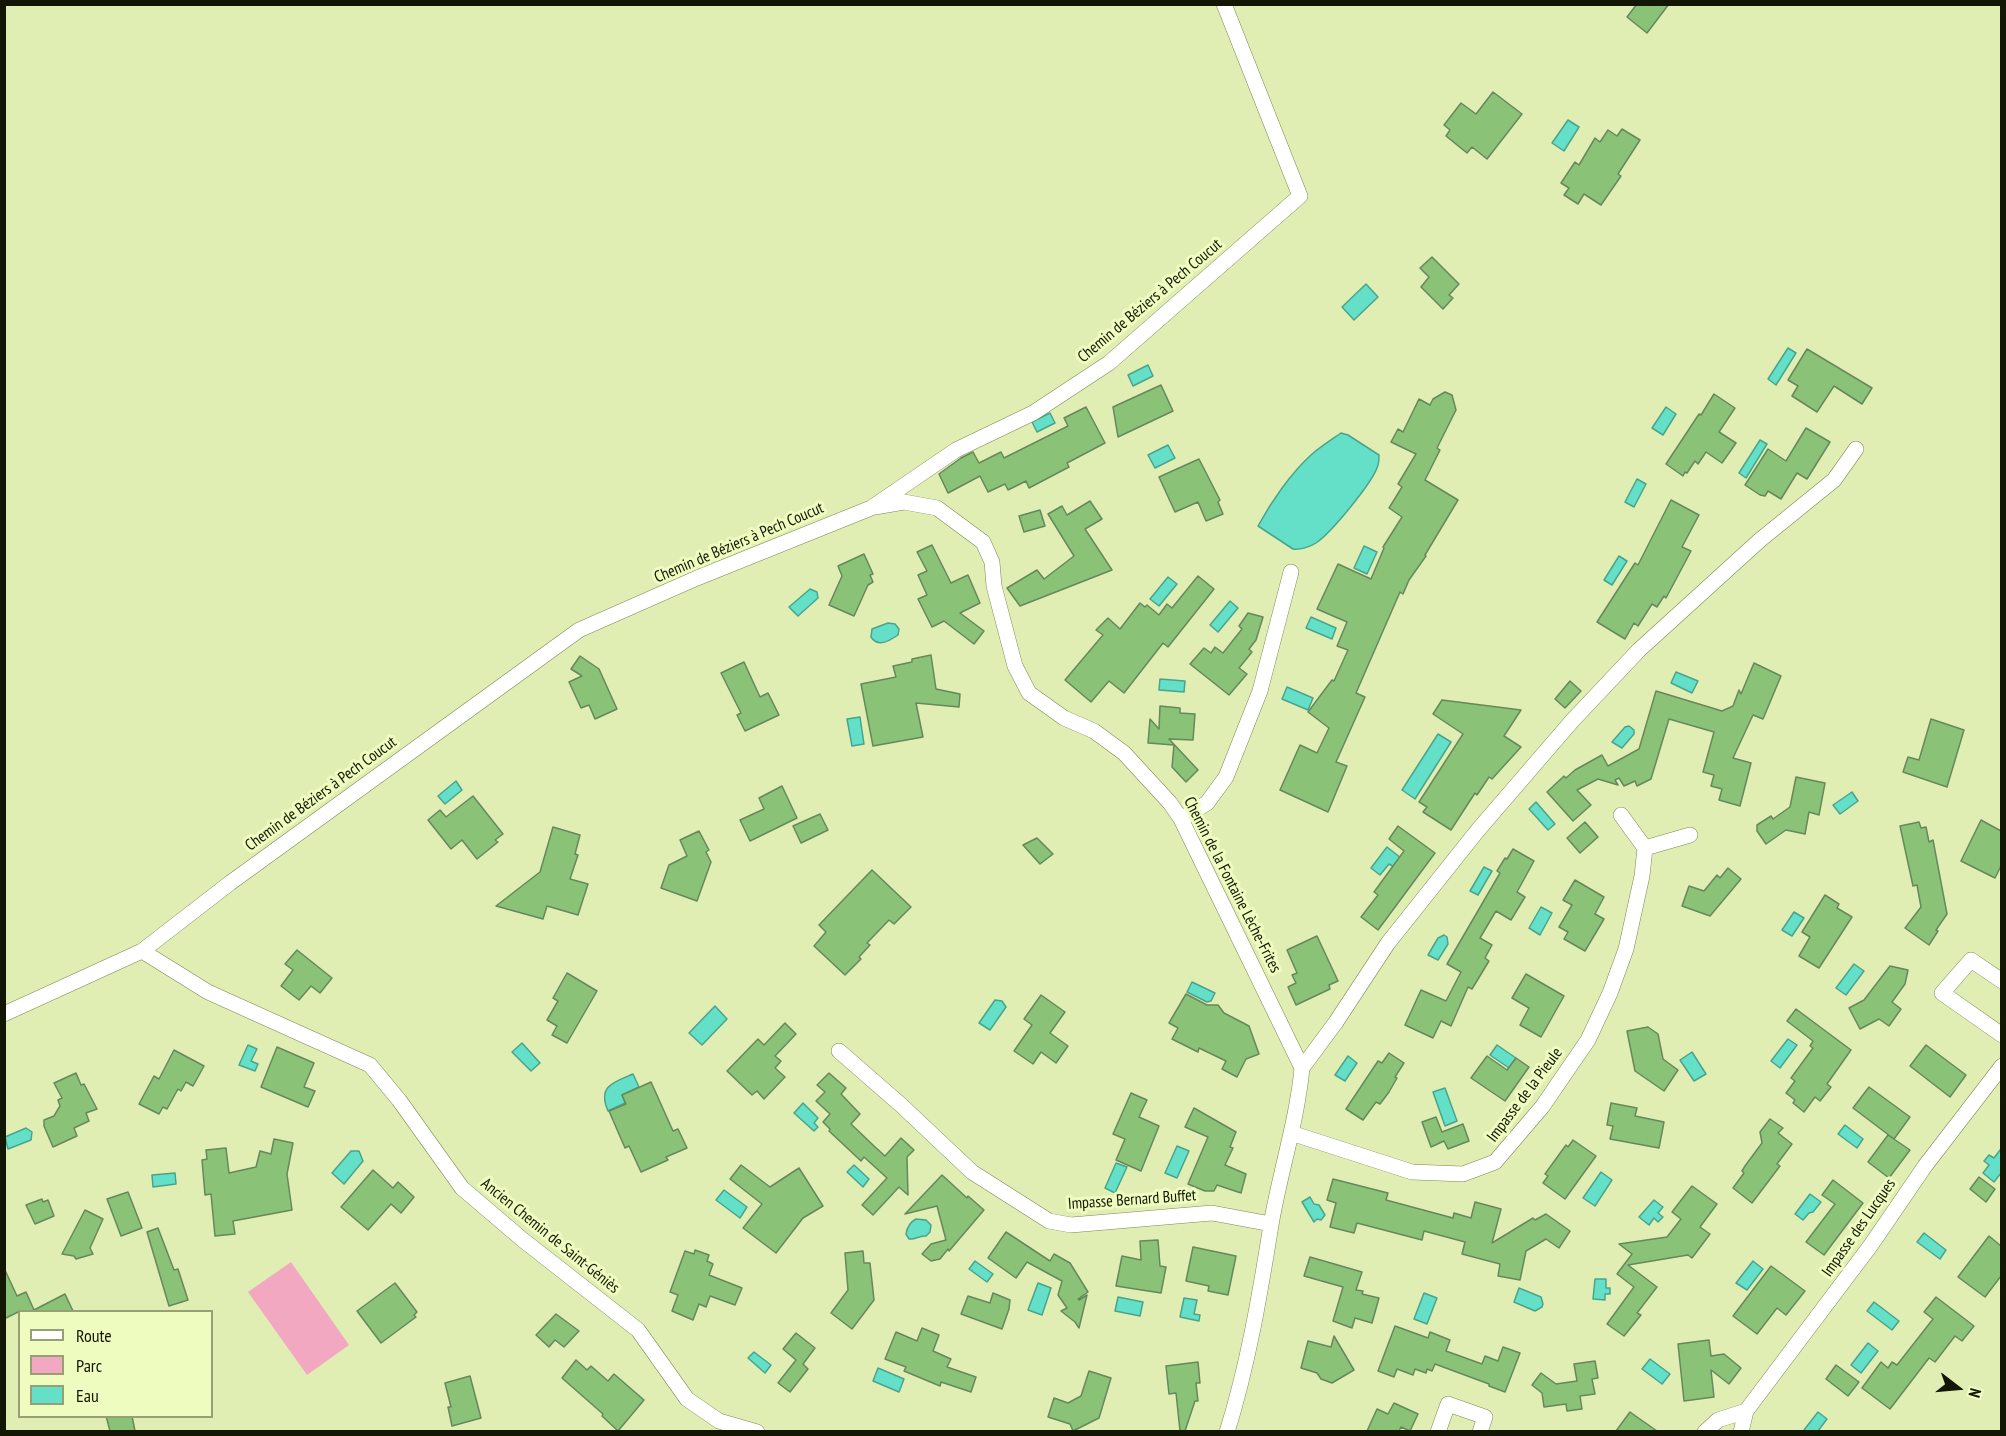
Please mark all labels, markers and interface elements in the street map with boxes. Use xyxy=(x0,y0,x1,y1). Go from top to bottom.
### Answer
street label: Chemin de Béziers à Pech Coucut xyxy=(1074,235,1226,367)
street label: Chemin de Béziers à Pech Coucut xyxy=(651,499,827,587)
street label: Chemin de Béziers à Pech Coucut xyxy=(242,733,400,855)
street label: Chemin de la Fontaine Lèche-Frites xyxy=(1179,794,1285,976)
street label: Impasse de la Pieule xyxy=(1483,1044,1567,1146)
street label: Ancien Chemin de Saint-Géniès xyxy=(477,1174,623,1298)
street label: Impasse des Lucques xyxy=(1818,1175,1900,1281)
street label: Impasse Bernard Buffet xyxy=(1067,1186,1197,1214)
legend xyxy=(18,1310,213,1418)
text: Route xyxy=(76,1324,112,1347)
text: Parc xyxy=(76,1354,102,1377)
north arrow xyxy=(1928,1358,1988,1418)
text: Eau xyxy=(76,1384,99,1407)
text: N xyxy=(1965,1386,1986,1400)

